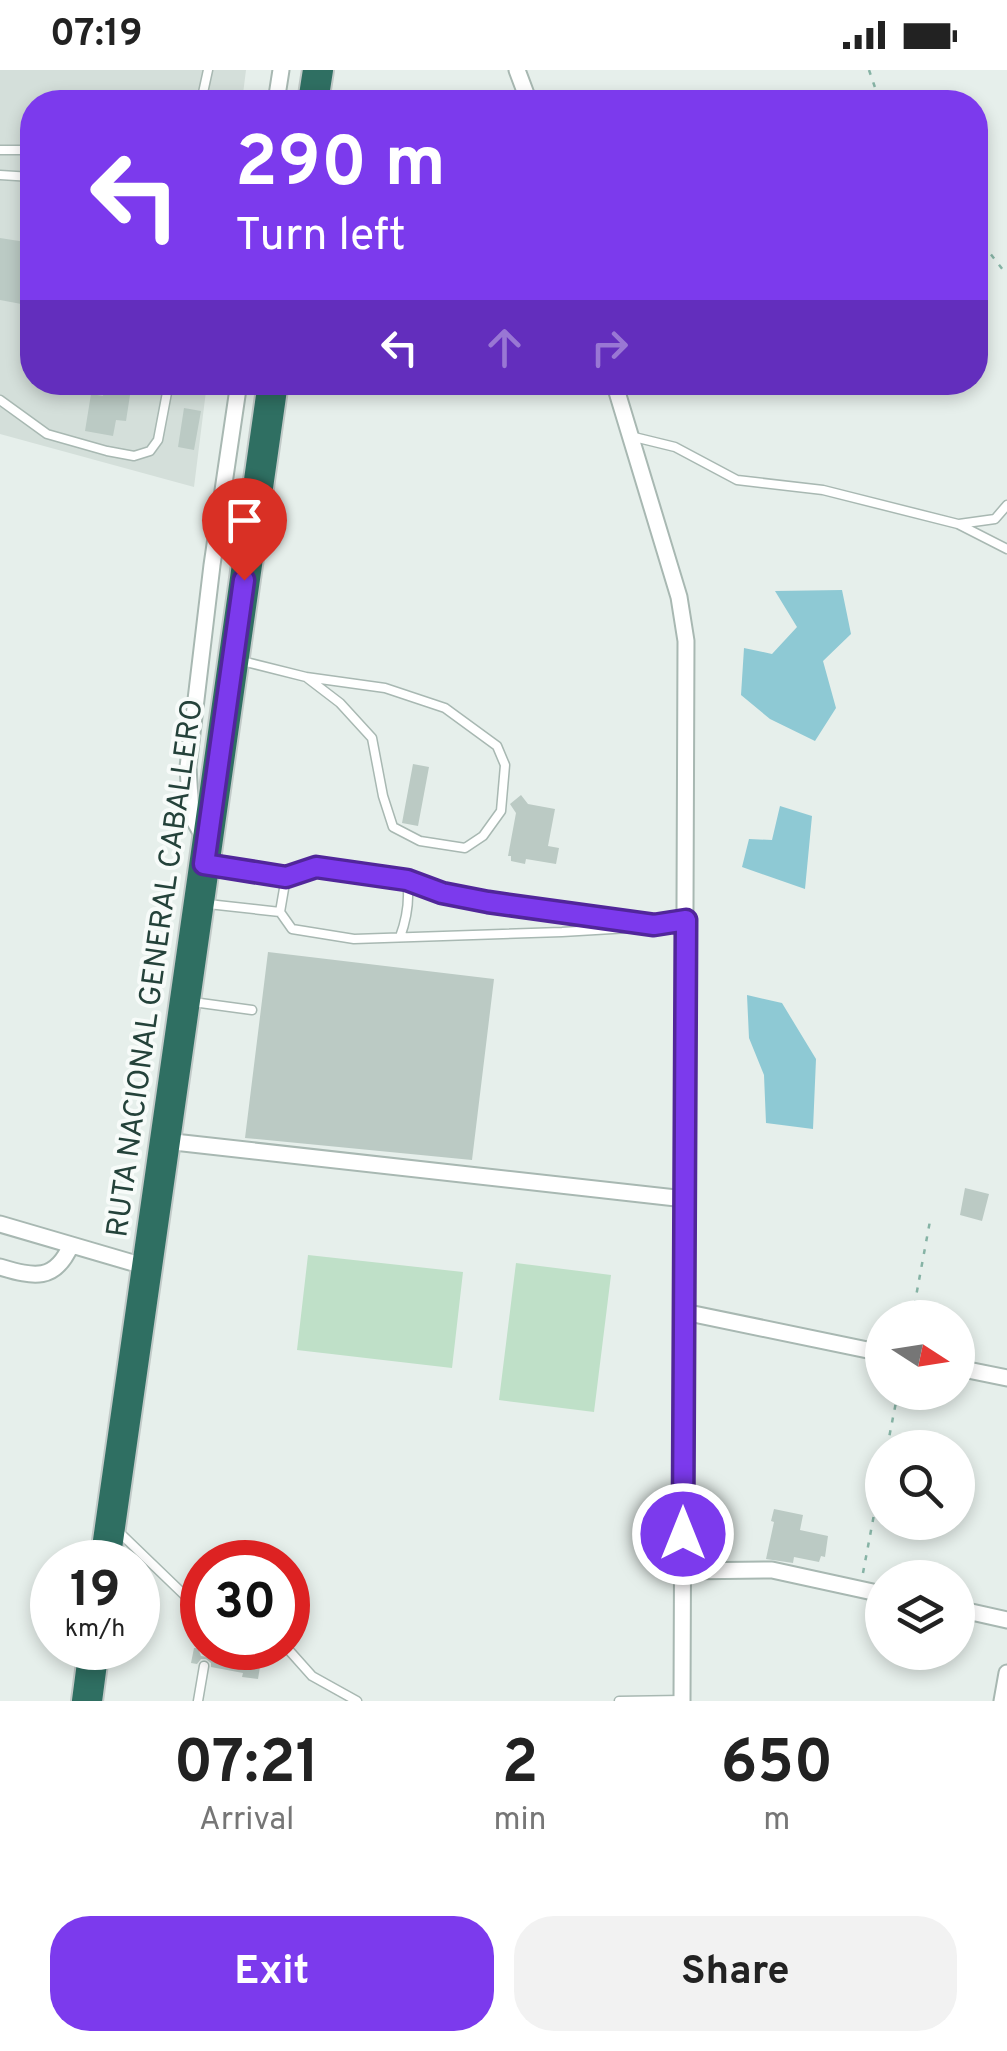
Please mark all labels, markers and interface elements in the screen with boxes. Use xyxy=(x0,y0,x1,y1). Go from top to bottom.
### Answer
text: 07:19 xyxy=(50,11,143,60)
text: 290 m xyxy=(235,122,446,211)
icon: left xyxy=(70,130,200,260)
text: Turn left xyxy=(235,209,406,266)
icon: left xyxy=(372,320,427,375)
icon: ahead xyxy=(477,320,532,375)
icon: right xyxy=(582,320,637,375)
pin xyxy=(202,478,287,581)
icon: arrive xyxy=(217,493,272,548)
street label: RUTA NACIONAL GENERAL CABALLERO xyxy=(100,697,213,1240)
north arrow xyxy=(865,1300,975,1410)
map controls xyxy=(865,1300,975,1670)
button: search xyxy=(865,1430,975,1540)
position arrow xyxy=(631,1482,735,1586)
speed limit sign: 30 xyxy=(180,1540,310,1670)
button: layers xyxy=(865,1560,975,1670)
text: 19 xyxy=(70,1561,120,1624)
text: km/h xyxy=(65,1614,125,1646)
text: 07:21 xyxy=(174,1728,320,1804)
text: 2 xyxy=(502,1728,538,1804)
text: 650 xyxy=(720,1728,833,1804)
text: Arrival xyxy=(199,1801,294,1841)
text: min xyxy=(493,1801,547,1841)
text: m xyxy=(763,1801,790,1841)
button: Exit xyxy=(50,1916,494,2031)
button: Share xyxy=(514,1916,957,2031)

